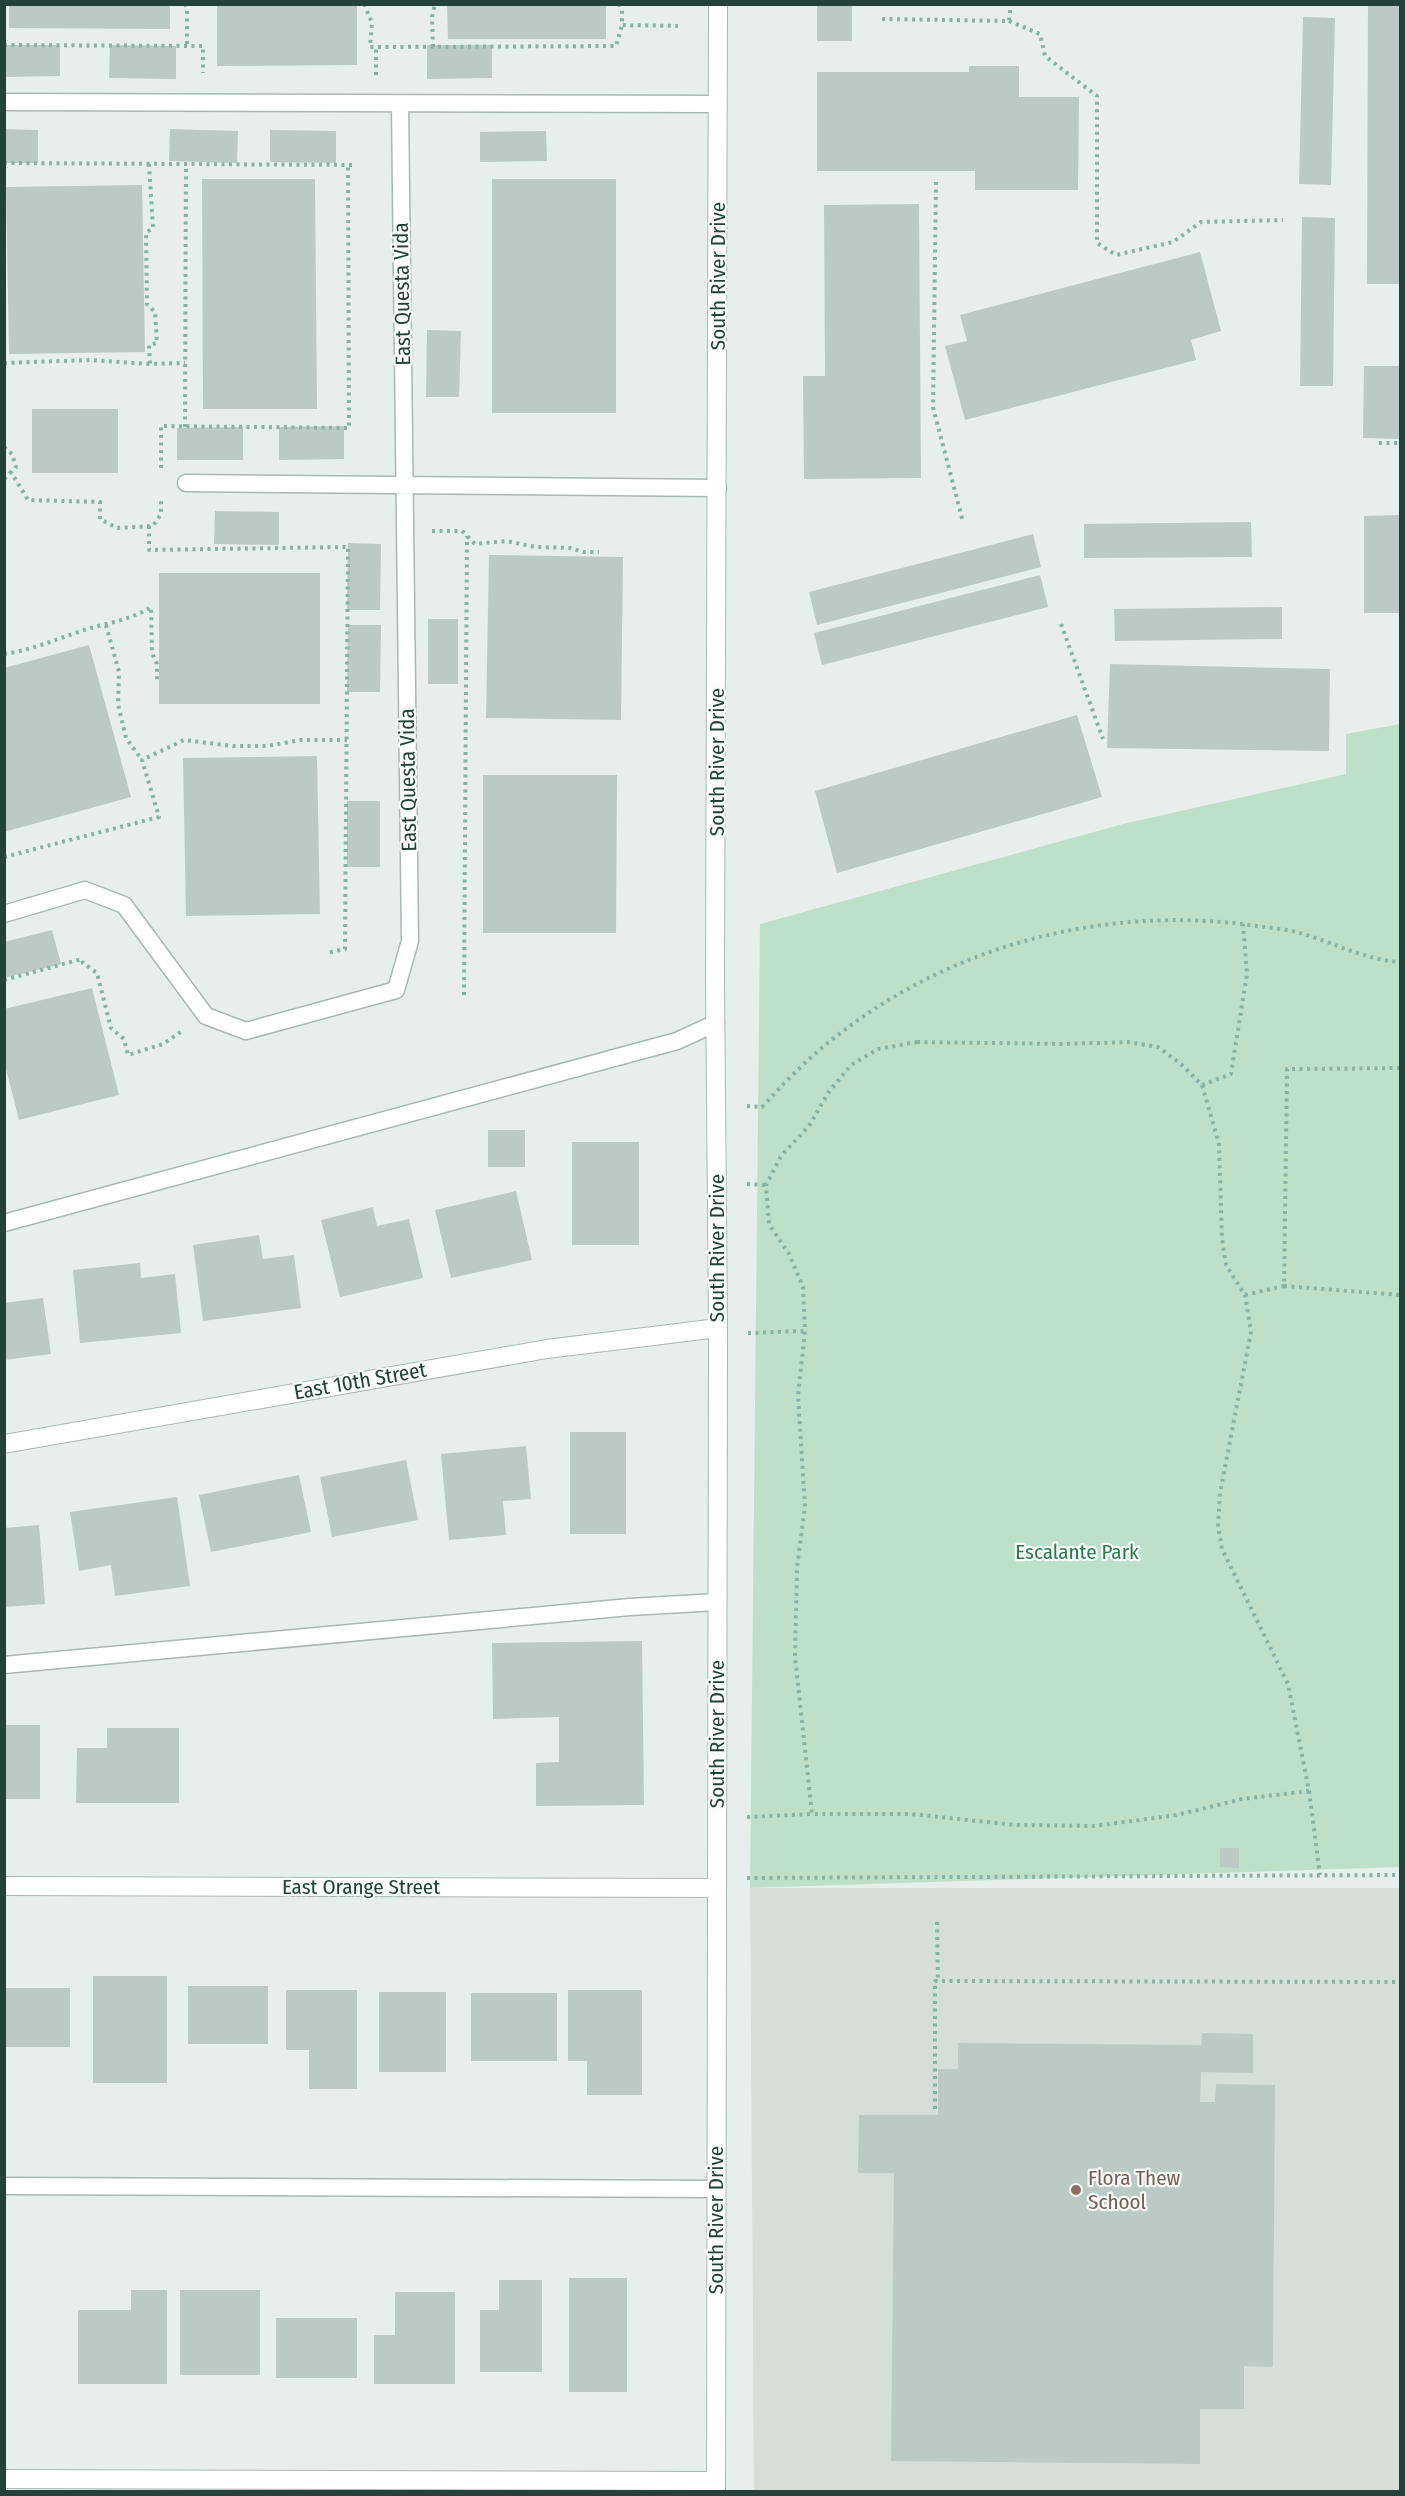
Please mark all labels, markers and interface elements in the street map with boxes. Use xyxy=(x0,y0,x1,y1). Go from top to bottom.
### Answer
street label: South River Drive xyxy=(705,202,731,350)
street label: East Questa Vida xyxy=(388,222,416,366)
street label: South River Drive xyxy=(704,688,730,836)
street label: East Questa Vida xyxy=(394,708,422,852)
street label: South River Drive xyxy=(704,1174,730,1322)
street label: East 10th Street xyxy=(292,1357,428,1405)
park label: Escalante Park xyxy=(1015,1539,1139,1565)
street label: South River Drive xyxy=(704,1660,730,1808)
street label: East Orange Street xyxy=(282,1874,440,1900)
street label: South River Drive xyxy=(703,2146,729,2294)
place label: Flora Thew School xyxy=(1088,2165,1181,2215)
marker: Flora Thew School xyxy=(1069,2183,1083,2197)

